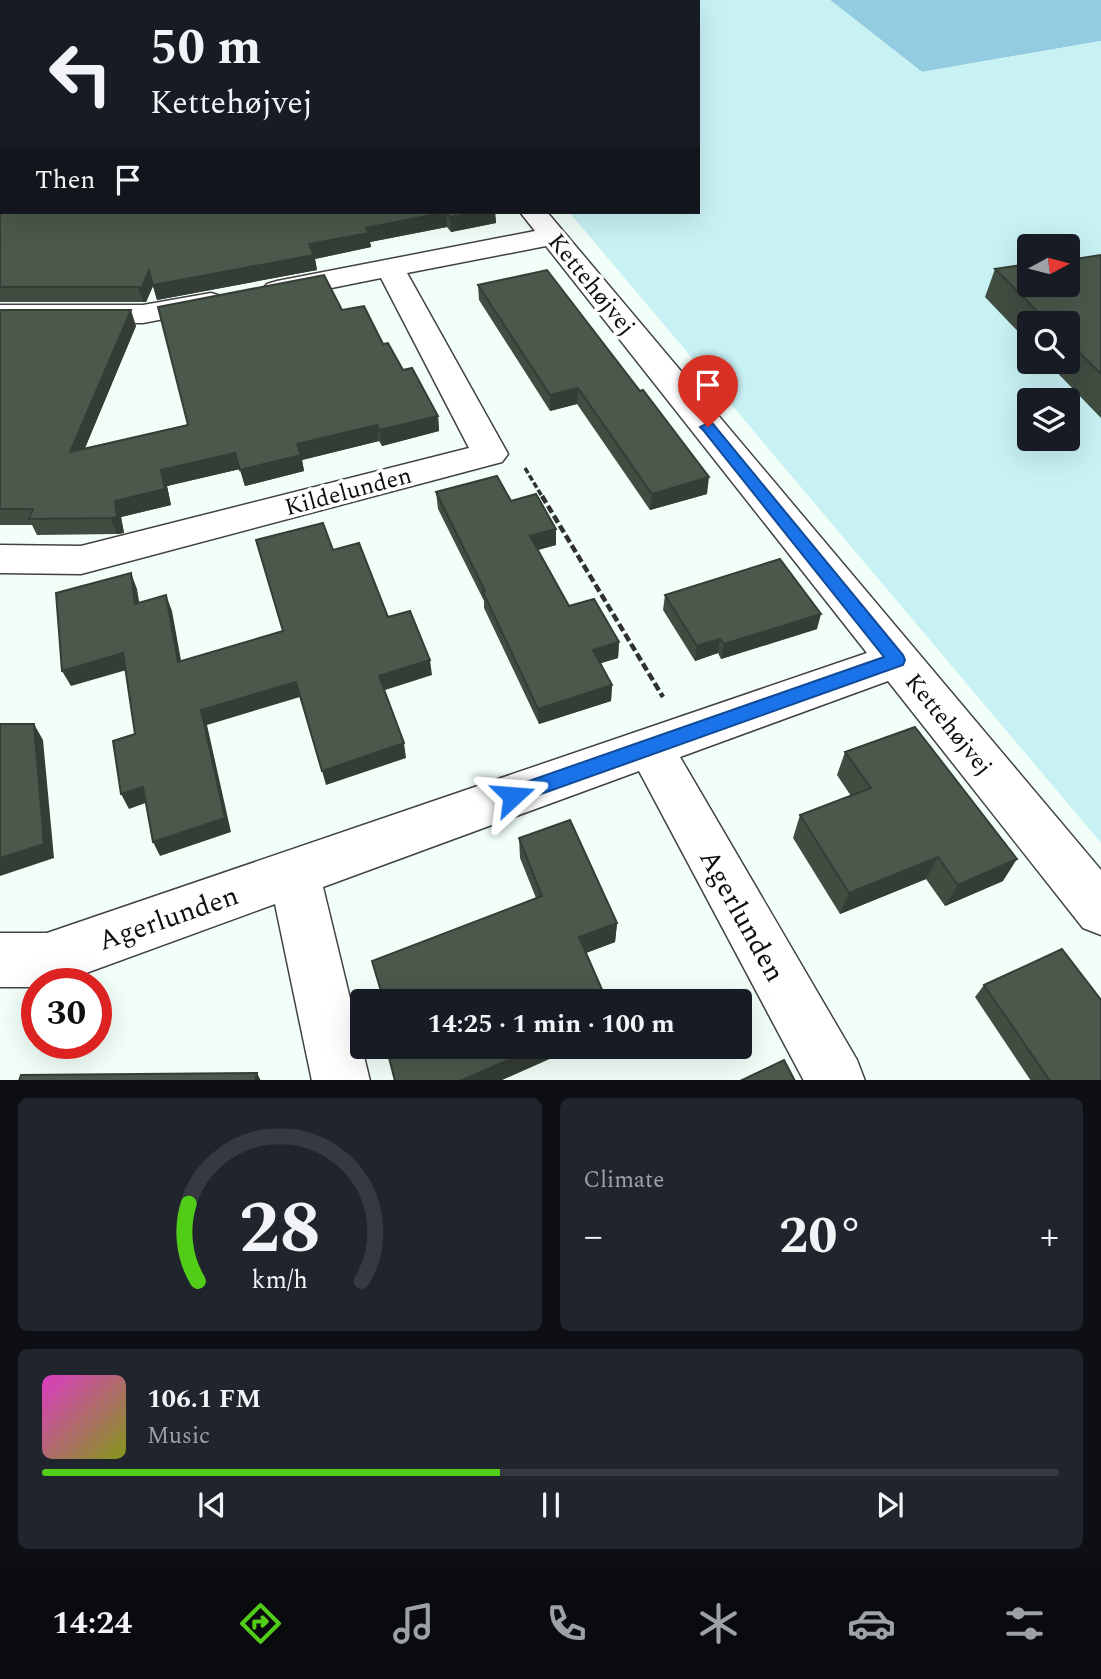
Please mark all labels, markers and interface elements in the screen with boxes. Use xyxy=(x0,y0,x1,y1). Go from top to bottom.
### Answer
text: 50 m xyxy=(150,11,261,86)
icon: left xyxy=(35,28,126,119)
text: Kettehøjvej xyxy=(150,79,313,128)
text: Then xyxy=(35,160,95,200)
icon: arrive xyxy=(109,161,147,199)
street label: Kettehøjvej xyxy=(539,226,644,343)
north arrow xyxy=(1017,234,1080,298)
map controls xyxy=(1017,234,1080,451)
button: search xyxy=(1017,311,1080,374)
pin xyxy=(678,355,738,427)
icon: arrive xyxy=(689,366,727,404)
button: layers xyxy=(1017,388,1080,451)
street label: Kildelunden xyxy=(281,458,416,526)
street label: Kettehøjvej xyxy=(896,666,1001,783)
position arrow xyxy=(476,759,550,833)
street label: Agerlunden xyxy=(688,842,796,990)
street label: Agerlunden xyxy=(93,874,244,962)
speed limit sign: 30 xyxy=(21,968,112,1059)
text: 14:25 · 1 min · 100 m xyxy=(427,1004,675,1044)
text: Climate xyxy=(584,1163,664,1198)
text: 28 xyxy=(239,1174,321,1285)
text: 20° xyxy=(779,1197,863,1276)
text: − xyxy=(584,1208,603,1266)
text: + xyxy=(1040,1208,1059,1266)
text: km/h xyxy=(252,1261,308,1299)
text: 106.1 FM xyxy=(147,1379,261,1419)
text: Music xyxy=(147,1419,210,1454)
icon: previous xyxy=(193,1486,231,1524)
icon: pause xyxy=(532,1486,570,1524)
icon: next xyxy=(871,1486,909,1524)
text: 14:24 xyxy=(52,1599,132,1648)
icon: directions xyxy=(236,1599,285,1648)
icon: music xyxy=(389,1599,438,1648)
icon: phone xyxy=(542,1599,591,1648)
icon: climate xyxy=(694,1599,743,1648)
icon: car xyxy=(847,1599,896,1648)
icon: filters xyxy=(1000,1599,1049,1648)

